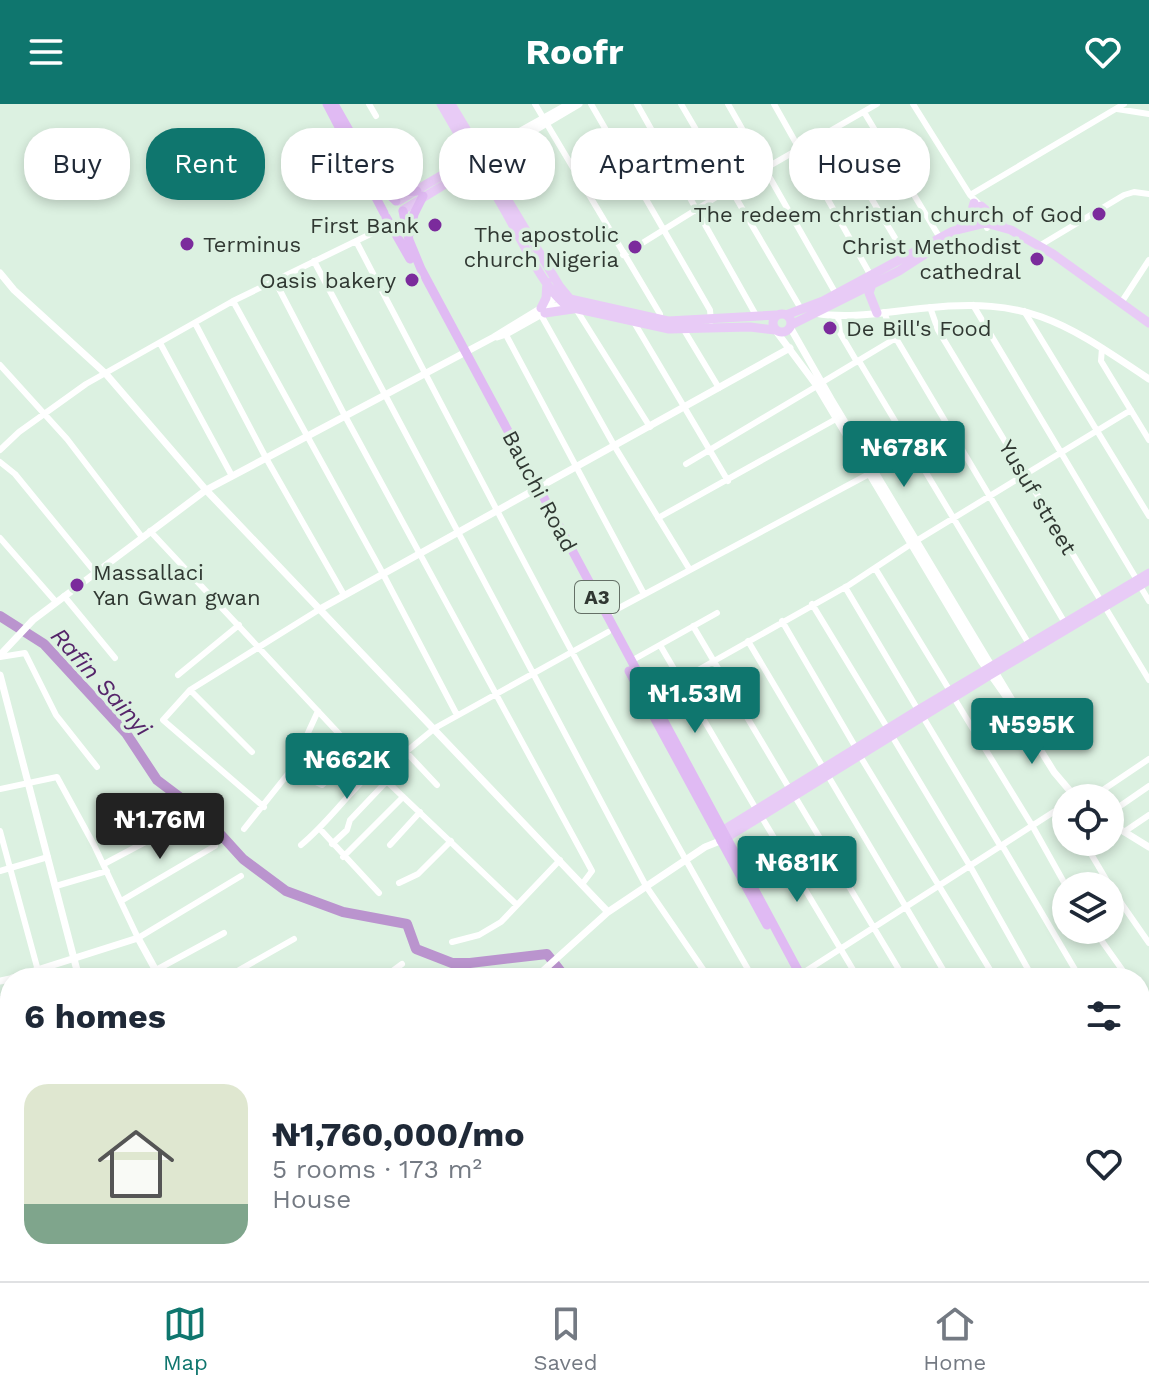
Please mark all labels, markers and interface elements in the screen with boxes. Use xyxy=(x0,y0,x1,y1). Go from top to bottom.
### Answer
icon: menu xyxy=(24,30,68,74)
icon: heart xyxy=(1081,30,1125,74)
text: Roofr xyxy=(526,31,623,73)
chip: Buy xyxy=(24,128,130,200)
chip: Rent xyxy=(146,128,265,200)
chip: Filters xyxy=(281,128,423,200)
chip: New xyxy=(439,128,555,200)
chip: Apartment xyxy=(571,128,773,200)
chip: House xyxy=(789,128,930,200)
place label: The redeem christian church of God xyxy=(694,202,1083,227)
marker: The redeem christian church of God xyxy=(1090,205,1108,223)
place label: First Bank xyxy=(310,213,419,238)
marker: First Bank xyxy=(426,216,444,234)
place label: The apostolic church Nigeria xyxy=(464,222,619,272)
place label: Terminus xyxy=(203,232,301,257)
place label: Christ Methodist cathedral xyxy=(842,234,1021,284)
marker: Terminus xyxy=(178,235,196,253)
marker: The apostolic church Nigeria xyxy=(626,238,644,256)
marker: Christ Methodist cathedral xyxy=(1028,250,1046,268)
place label: Oasis bakery xyxy=(259,268,397,293)
marker: Oasis bakery xyxy=(403,271,421,289)
place label: De Bill's Food xyxy=(846,316,992,341)
marker: De Bill's Food xyxy=(821,319,839,337)
pin: ₦678K xyxy=(848,421,960,489)
street label: Bauchi Road xyxy=(497,426,582,556)
text: ₦678K xyxy=(861,432,947,462)
street label: Yusuf street xyxy=(994,435,1082,559)
place label: Massallaci Yan Gwan gwan xyxy=(93,560,261,610)
marker: Massallaci Yan Gwan gwan xyxy=(68,576,86,594)
road number: A3 xyxy=(575,581,619,613)
water label: Rafin Sainyi xyxy=(45,622,158,743)
pin: ₦1.53M xyxy=(630,667,760,735)
text: ₦1.53M xyxy=(648,678,742,708)
pin: ₦595K xyxy=(976,698,1088,766)
text: ₦595K xyxy=(989,709,1075,739)
pin: ₦662K xyxy=(291,733,403,801)
text: ₦662K xyxy=(304,744,390,774)
map controls xyxy=(1052,784,1124,944)
button: locate xyxy=(1052,784,1124,856)
pin: ₦1.76M xyxy=(95,793,225,861)
text: ₦1.76M xyxy=(114,804,206,834)
pin: ₦681K xyxy=(741,836,853,904)
text: ₦681K xyxy=(756,847,838,877)
button: layers xyxy=(1052,872,1124,944)
icon: filters xyxy=(1082,994,1126,1038)
text: 6 homes xyxy=(24,996,166,1036)
text: ₦1,760,000/mo xyxy=(272,1114,525,1154)
icon: home xyxy=(88,1116,184,1212)
icon: heart xyxy=(1082,1142,1126,1186)
text: 5 rooms · 173 m² xyxy=(272,1154,482,1184)
text: House xyxy=(272,1184,351,1214)
tab: Map xyxy=(163,1302,208,1375)
tab: Saved xyxy=(534,1302,597,1375)
tab: Home xyxy=(923,1302,986,1375)

